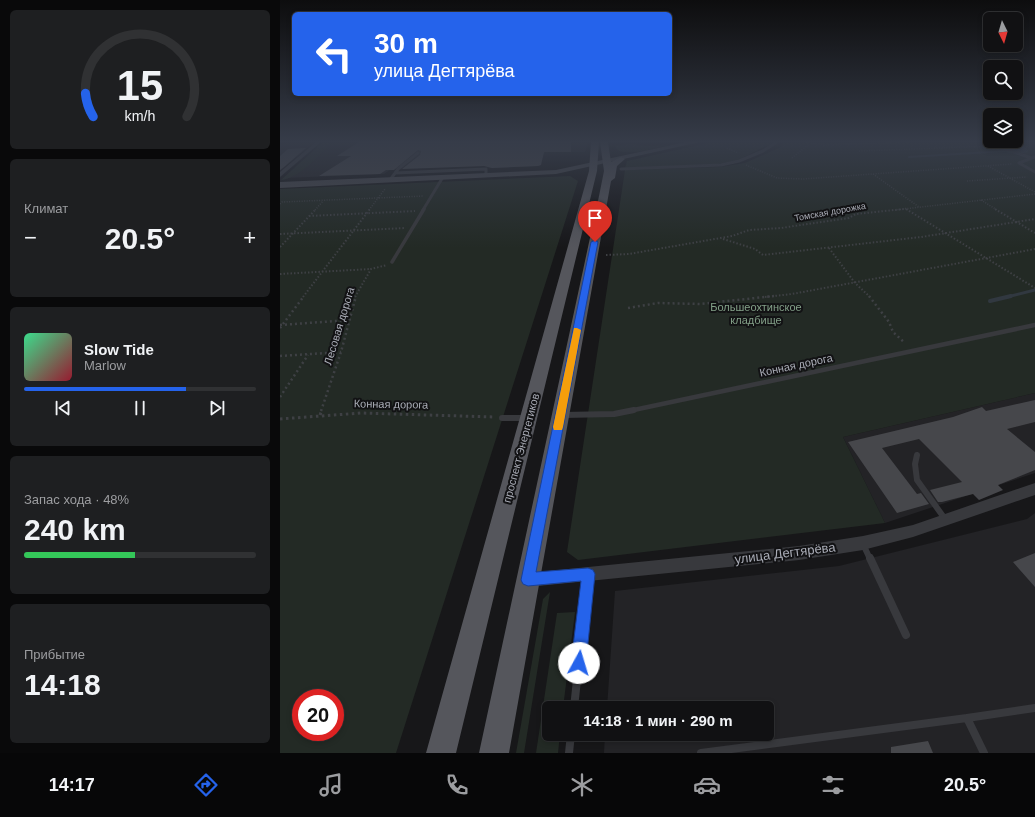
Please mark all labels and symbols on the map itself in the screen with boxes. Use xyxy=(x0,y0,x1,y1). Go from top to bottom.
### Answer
north arrow xyxy=(983,12,1023,52)
pin xyxy=(578,201,612,242)
street label: Томская дорожка xyxy=(794,201,866,223)
street label: Лесовая дорога xyxy=(321,285,357,366)
park label: Большеохтинское кладбище xyxy=(710,301,802,326)
street label: Конная дорога xyxy=(758,351,835,379)
street label: проспект Энергетиков xyxy=(501,392,541,504)
street label: Конная дорога xyxy=(354,397,429,411)
street label: улица Дегтярёва xyxy=(734,539,837,567)
position arrow xyxy=(558,642,600,684)
speed limit sign: 20 xyxy=(292,689,344,741)

